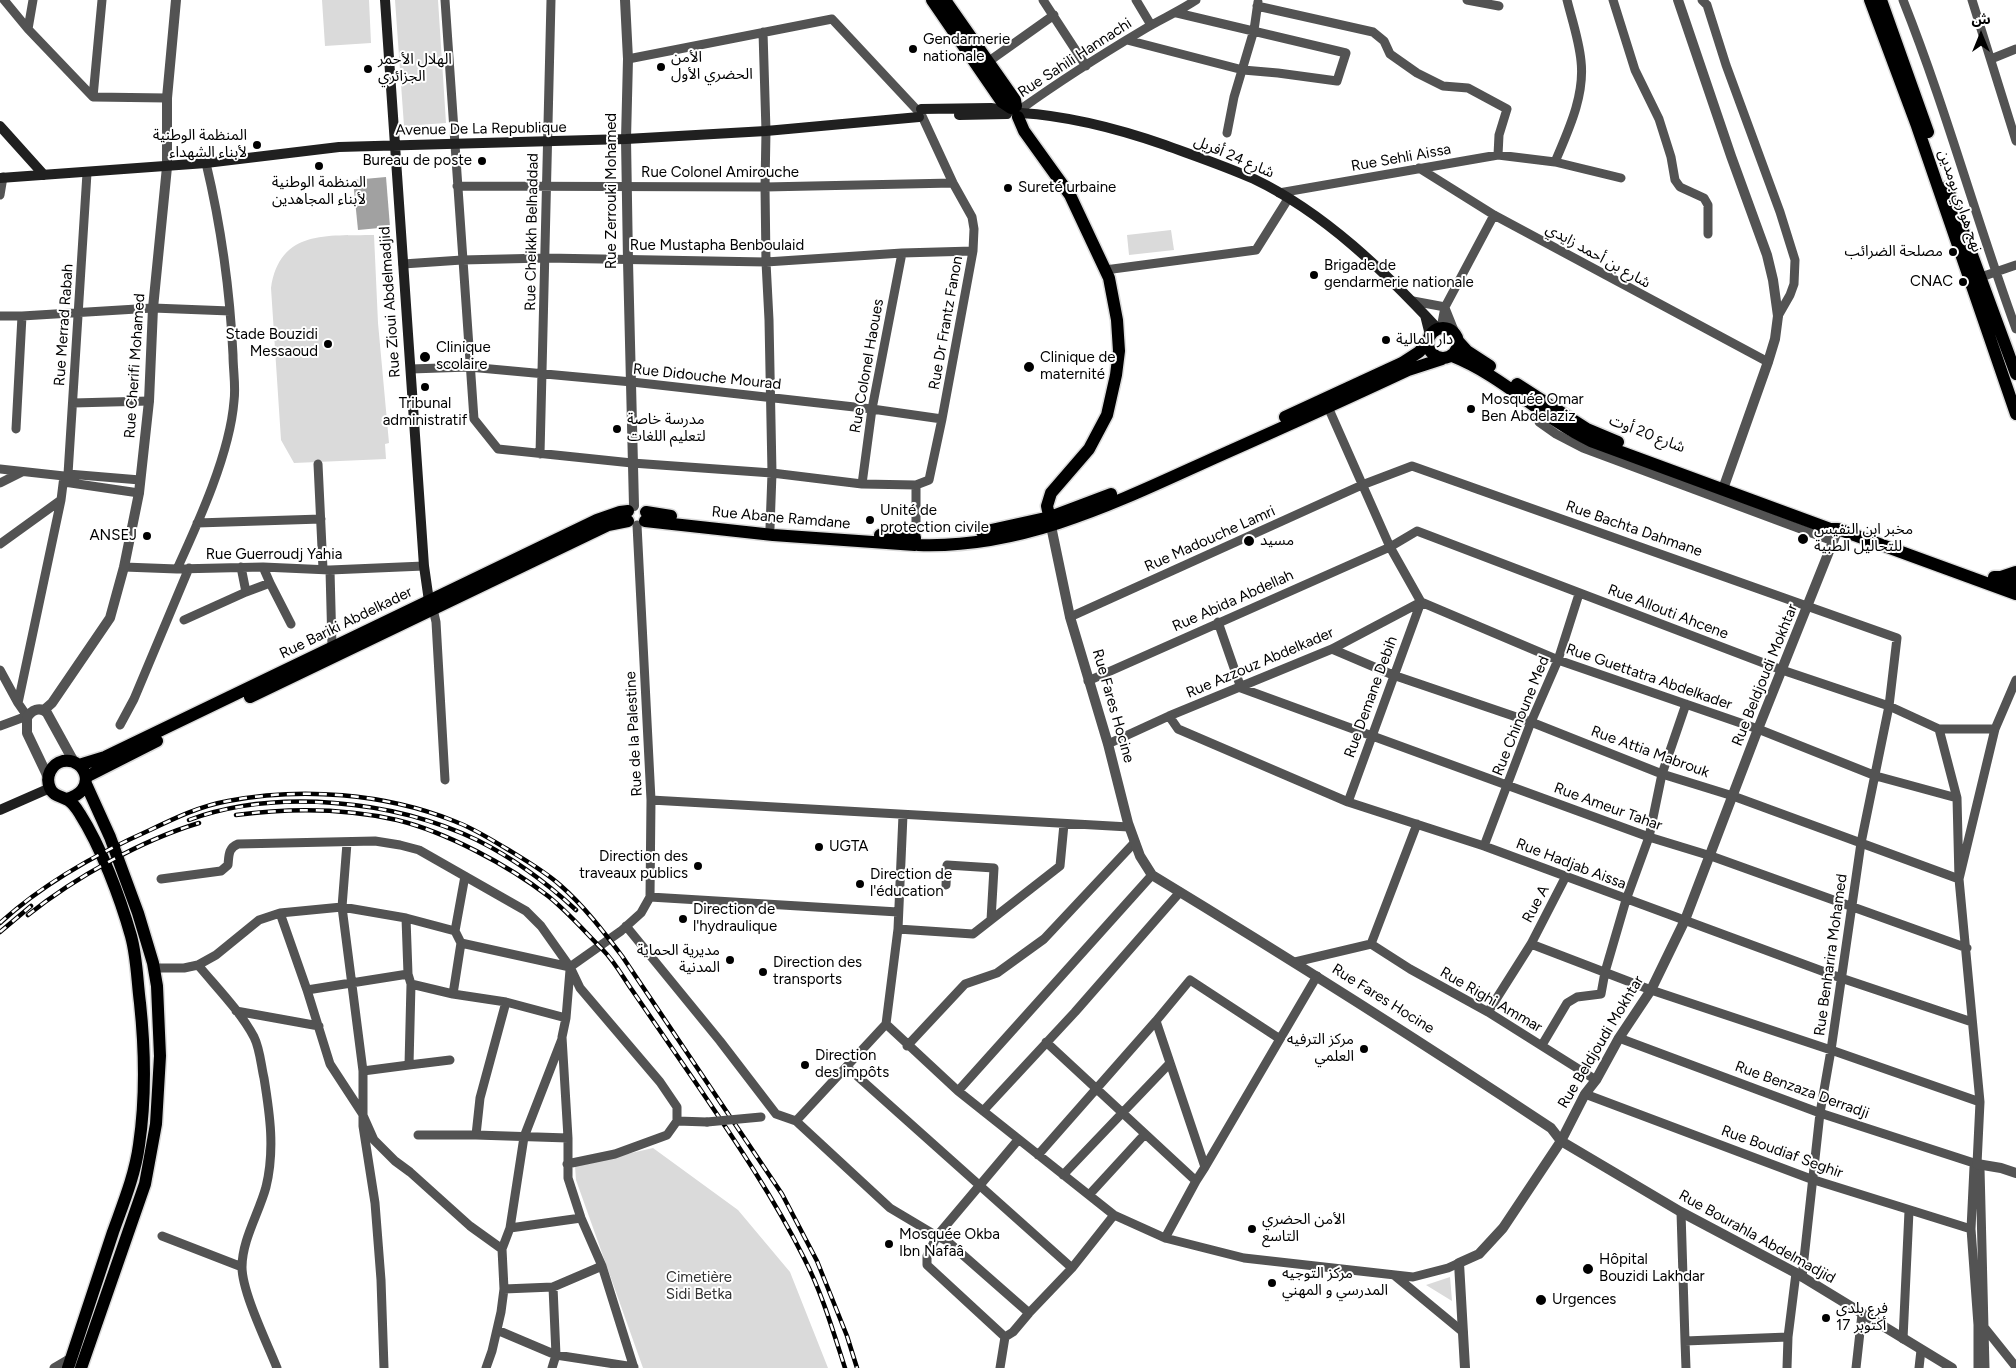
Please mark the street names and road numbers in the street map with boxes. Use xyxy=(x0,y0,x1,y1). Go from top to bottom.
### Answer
street label: Rue Sahili Hannachi xyxy=(1015,14,1135,102)
street label: Rue Zerrouki Mohamed xyxy=(603,113,621,269)
street label: Avenue De La Republique xyxy=(395,119,567,139)
street label: شارع 24 أفريل xyxy=(1191,132,1277,182)
street label: Rue Sehli Aissa xyxy=(1350,140,1452,176)
street label: نهج هواري بومدين xyxy=(1934,147,1986,255)
street label: Rue Cheikkh Belhaddad xyxy=(522,153,542,311)
street label: Rue Colonel Amirouche xyxy=(641,164,799,182)
street label: شارع بن أحمد زايدي xyxy=(1543,220,1653,292)
street label: Rue Zioui Abdelmadjid xyxy=(376,226,404,378)
street label: Rue Mustapha Benboulaid xyxy=(630,237,804,255)
street label: Rue Dr Frantz Fanon xyxy=(925,255,967,391)
street label: Rue Merrad Rabah xyxy=(51,263,77,387)
street label: Rue Cherifi Mohamed xyxy=(121,293,149,439)
street label: Rue Colonel Haoues xyxy=(846,298,888,434)
street label: Rue Didouche Mourad xyxy=(632,360,782,394)
street label: شارع 20 أوت xyxy=(1607,411,1687,457)
street label: Rue Bachta Dahmane xyxy=(1563,497,1705,561)
street label: Rue Madouche Lamri xyxy=(1142,502,1278,576)
street label: Rue Abane Ramdane xyxy=(711,503,851,533)
street label: Rue Guerroudj Yahia xyxy=(206,546,342,564)
street label: Rue Abida Abdellah xyxy=(1170,566,1296,636)
street label: Rue Allouti Ahcene xyxy=(1605,581,1731,643)
street label: Rue Bariki Abdelkader xyxy=(277,583,415,663)
street label: Rue Beldjoudi Mokhtar xyxy=(1728,601,1802,749)
street label: Rue Azzouz Abdelkader xyxy=(1183,624,1337,702)
street label: Rue Demane Debih xyxy=(1341,634,1401,760)
street label: Rue Guettatra Abdelkader xyxy=(1563,640,1735,714)
street label: Rue Fares Hocine xyxy=(1088,647,1138,765)
street label: Rue Chinoune Med xyxy=(1489,653,1553,779)
street label: Rue de la Palestine xyxy=(622,671,646,797)
street label: Rue Attia Mabrouk xyxy=(1588,722,1712,782)
street label: Rue Ameur Tahar xyxy=(1551,779,1665,835)
street label: Rue Hadjab Aissa xyxy=(1513,835,1629,893)
street label: Rue Benharira Mohamed xyxy=(1811,873,1851,1037)
street label: Rue A xyxy=(1519,882,1553,926)
street label: Rue Fares Hocine xyxy=(1328,960,1438,1038)
street label: Rue Righi Ammar xyxy=(1437,963,1545,1037)
street label: Rue Beldjoudi Mokhtar xyxy=(1554,972,1648,1112)
street label: Rue Benzaza Derradji xyxy=(1732,1057,1872,1123)
street label: Rue Boudiaf Seghir xyxy=(1719,1122,1845,1182)
street label: Rue Bourahla Abdelmadjid xyxy=(1676,1186,1838,1288)

